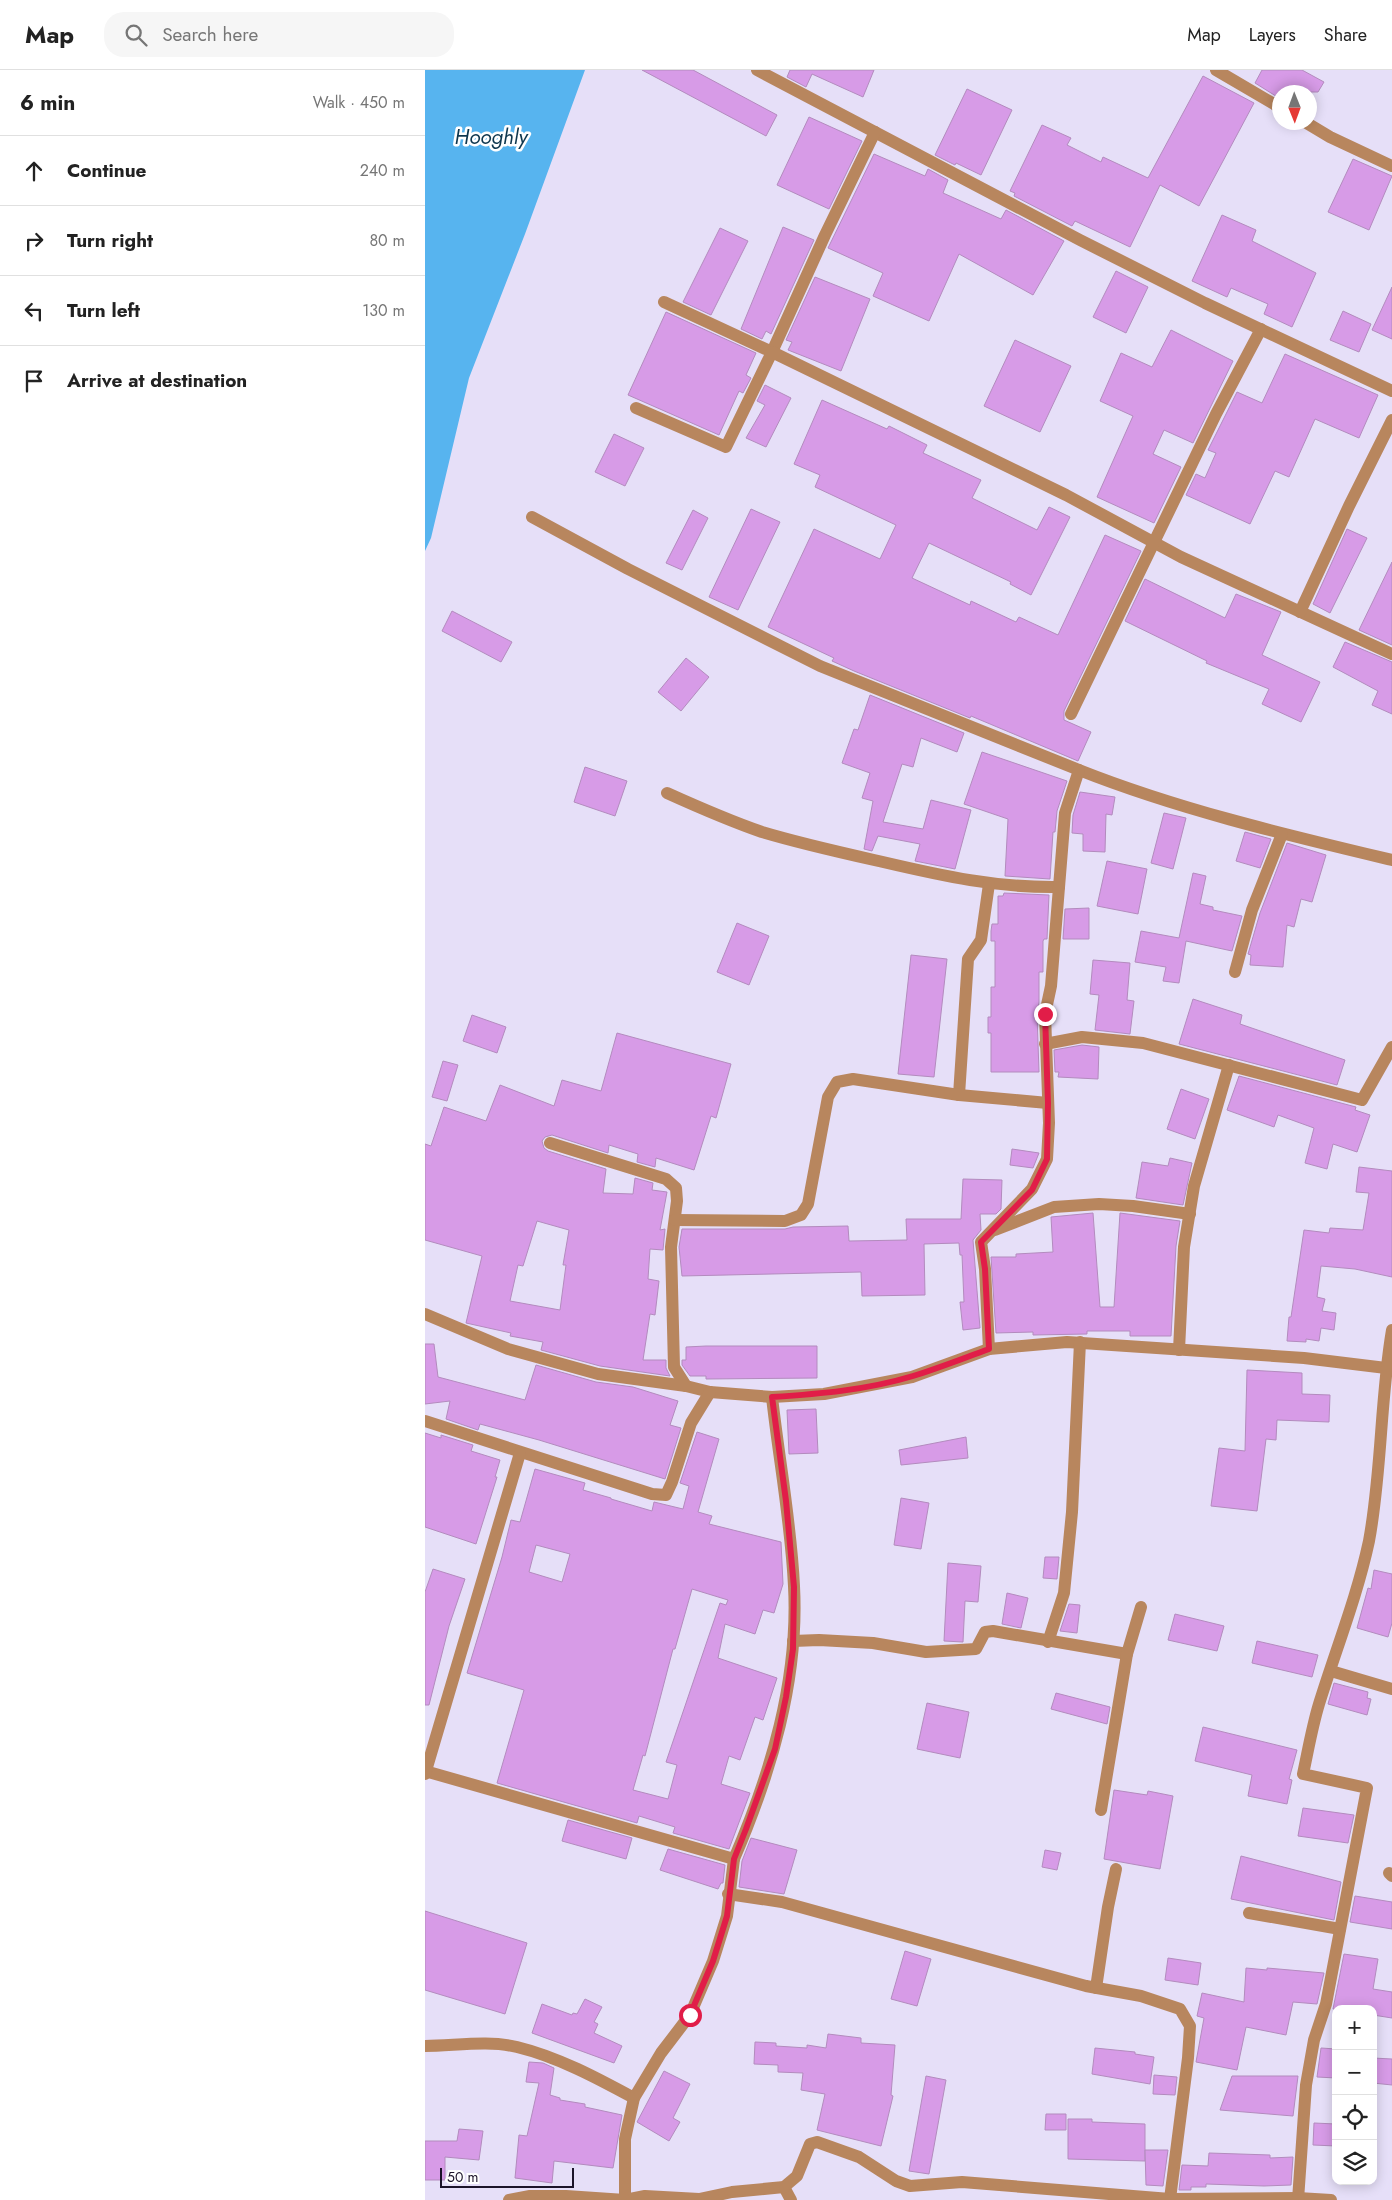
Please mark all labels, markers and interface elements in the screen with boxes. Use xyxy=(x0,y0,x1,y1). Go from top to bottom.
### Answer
search box xyxy=(104,12,454,57)
text: Map xyxy=(25,17,74,52)
icon: search xyxy=(122,21,150,49)
text: Search here xyxy=(162,21,258,48)
text: Map xyxy=(1187,22,1221,48)
text: Layers xyxy=(1249,22,1296,48)
text: Share xyxy=(1324,22,1367,48)
north arrow xyxy=(1272,85,1317,130)
text: 6 min xyxy=(20,88,75,118)
text: Walk · 450 m xyxy=(313,91,405,114)
water label: Hooghly xyxy=(455,122,529,152)
icon: ahead xyxy=(20,157,48,185)
text: Continue xyxy=(67,157,146,184)
text: 240 m xyxy=(360,159,405,182)
icon: right xyxy=(20,227,48,255)
text: Turn right xyxy=(67,227,153,254)
text: 80 m xyxy=(369,229,405,252)
icon: left xyxy=(20,297,48,325)
text: Turn left xyxy=(67,297,140,324)
text: 130 m xyxy=(362,299,405,322)
icon: arrive xyxy=(20,367,48,395)
text: Arrive at destination xyxy=(67,367,247,394)
route end xyxy=(1034,1003,1057,1026)
route start xyxy=(679,2004,702,2027)
map controls xyxy=(1332,2005,1377,2185)
button: + xyxy=(1332,2005,1377,2050)
button: − xyxy=(1332,2050,1377,2095)
button: locate xyxy=(1332,2095,1377,2140)
button: layers xyxy=(1332,2140,1377,2185)
scale bar xyxy=(440,2165,574,2188)
text: 50 m xyxy=(447,2167,478,2187)

